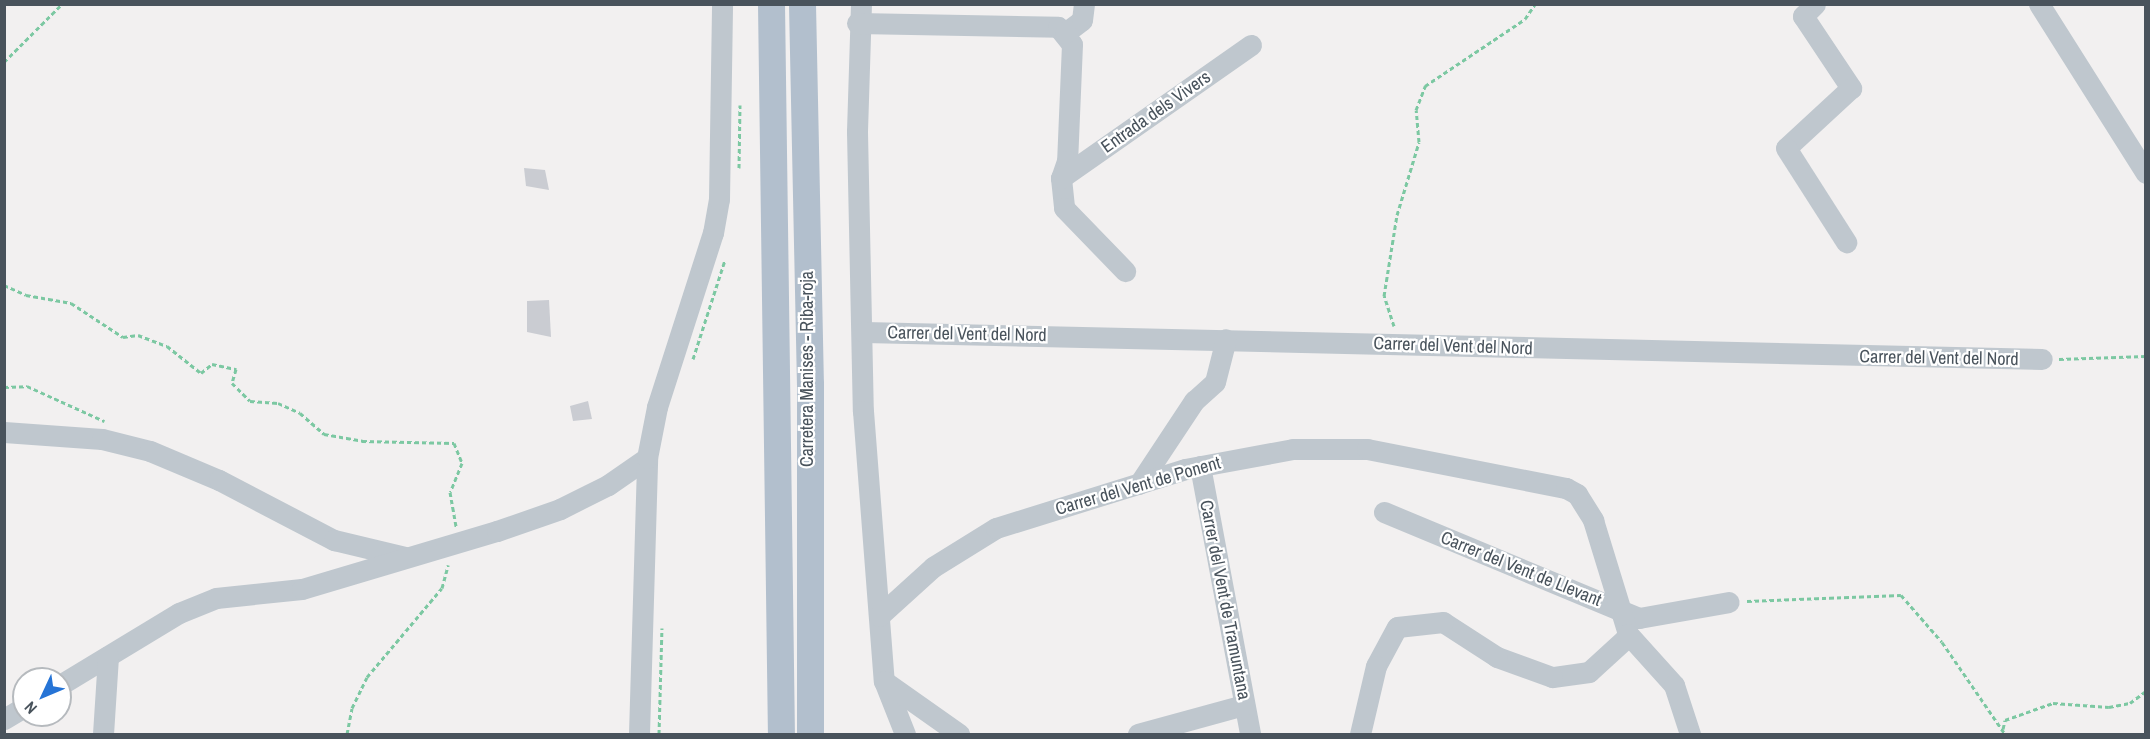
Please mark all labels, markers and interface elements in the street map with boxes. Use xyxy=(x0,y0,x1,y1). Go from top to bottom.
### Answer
street label: Entrada dels Vivers xyxy=(1097,66,1215,158)
street label: Carretera Manises - Riba-roja xyxy=(796,271,818,467)
street label: Carrer del Vent del Nord xyxy=(887,322,1047,346)
street label: Carrer del Vent del Nord xyxy=(1373,332,1533,360)
street label: Carrer del Vent del Nord xyxy=(1859,346,2019,370)
street label: Carrer del Vent de Ponent xyxy=(1053,452,1223,520)
street label: Carrer del Vent de Tramuntana xyxy=(1195,498,1255,702)
street label: Carrer del Vent de Llevant xyxy=(1437,527,1605,611)
north arrow xyxy=(12,667,72,727)
text: N xyxy=(19,697,42,719)

